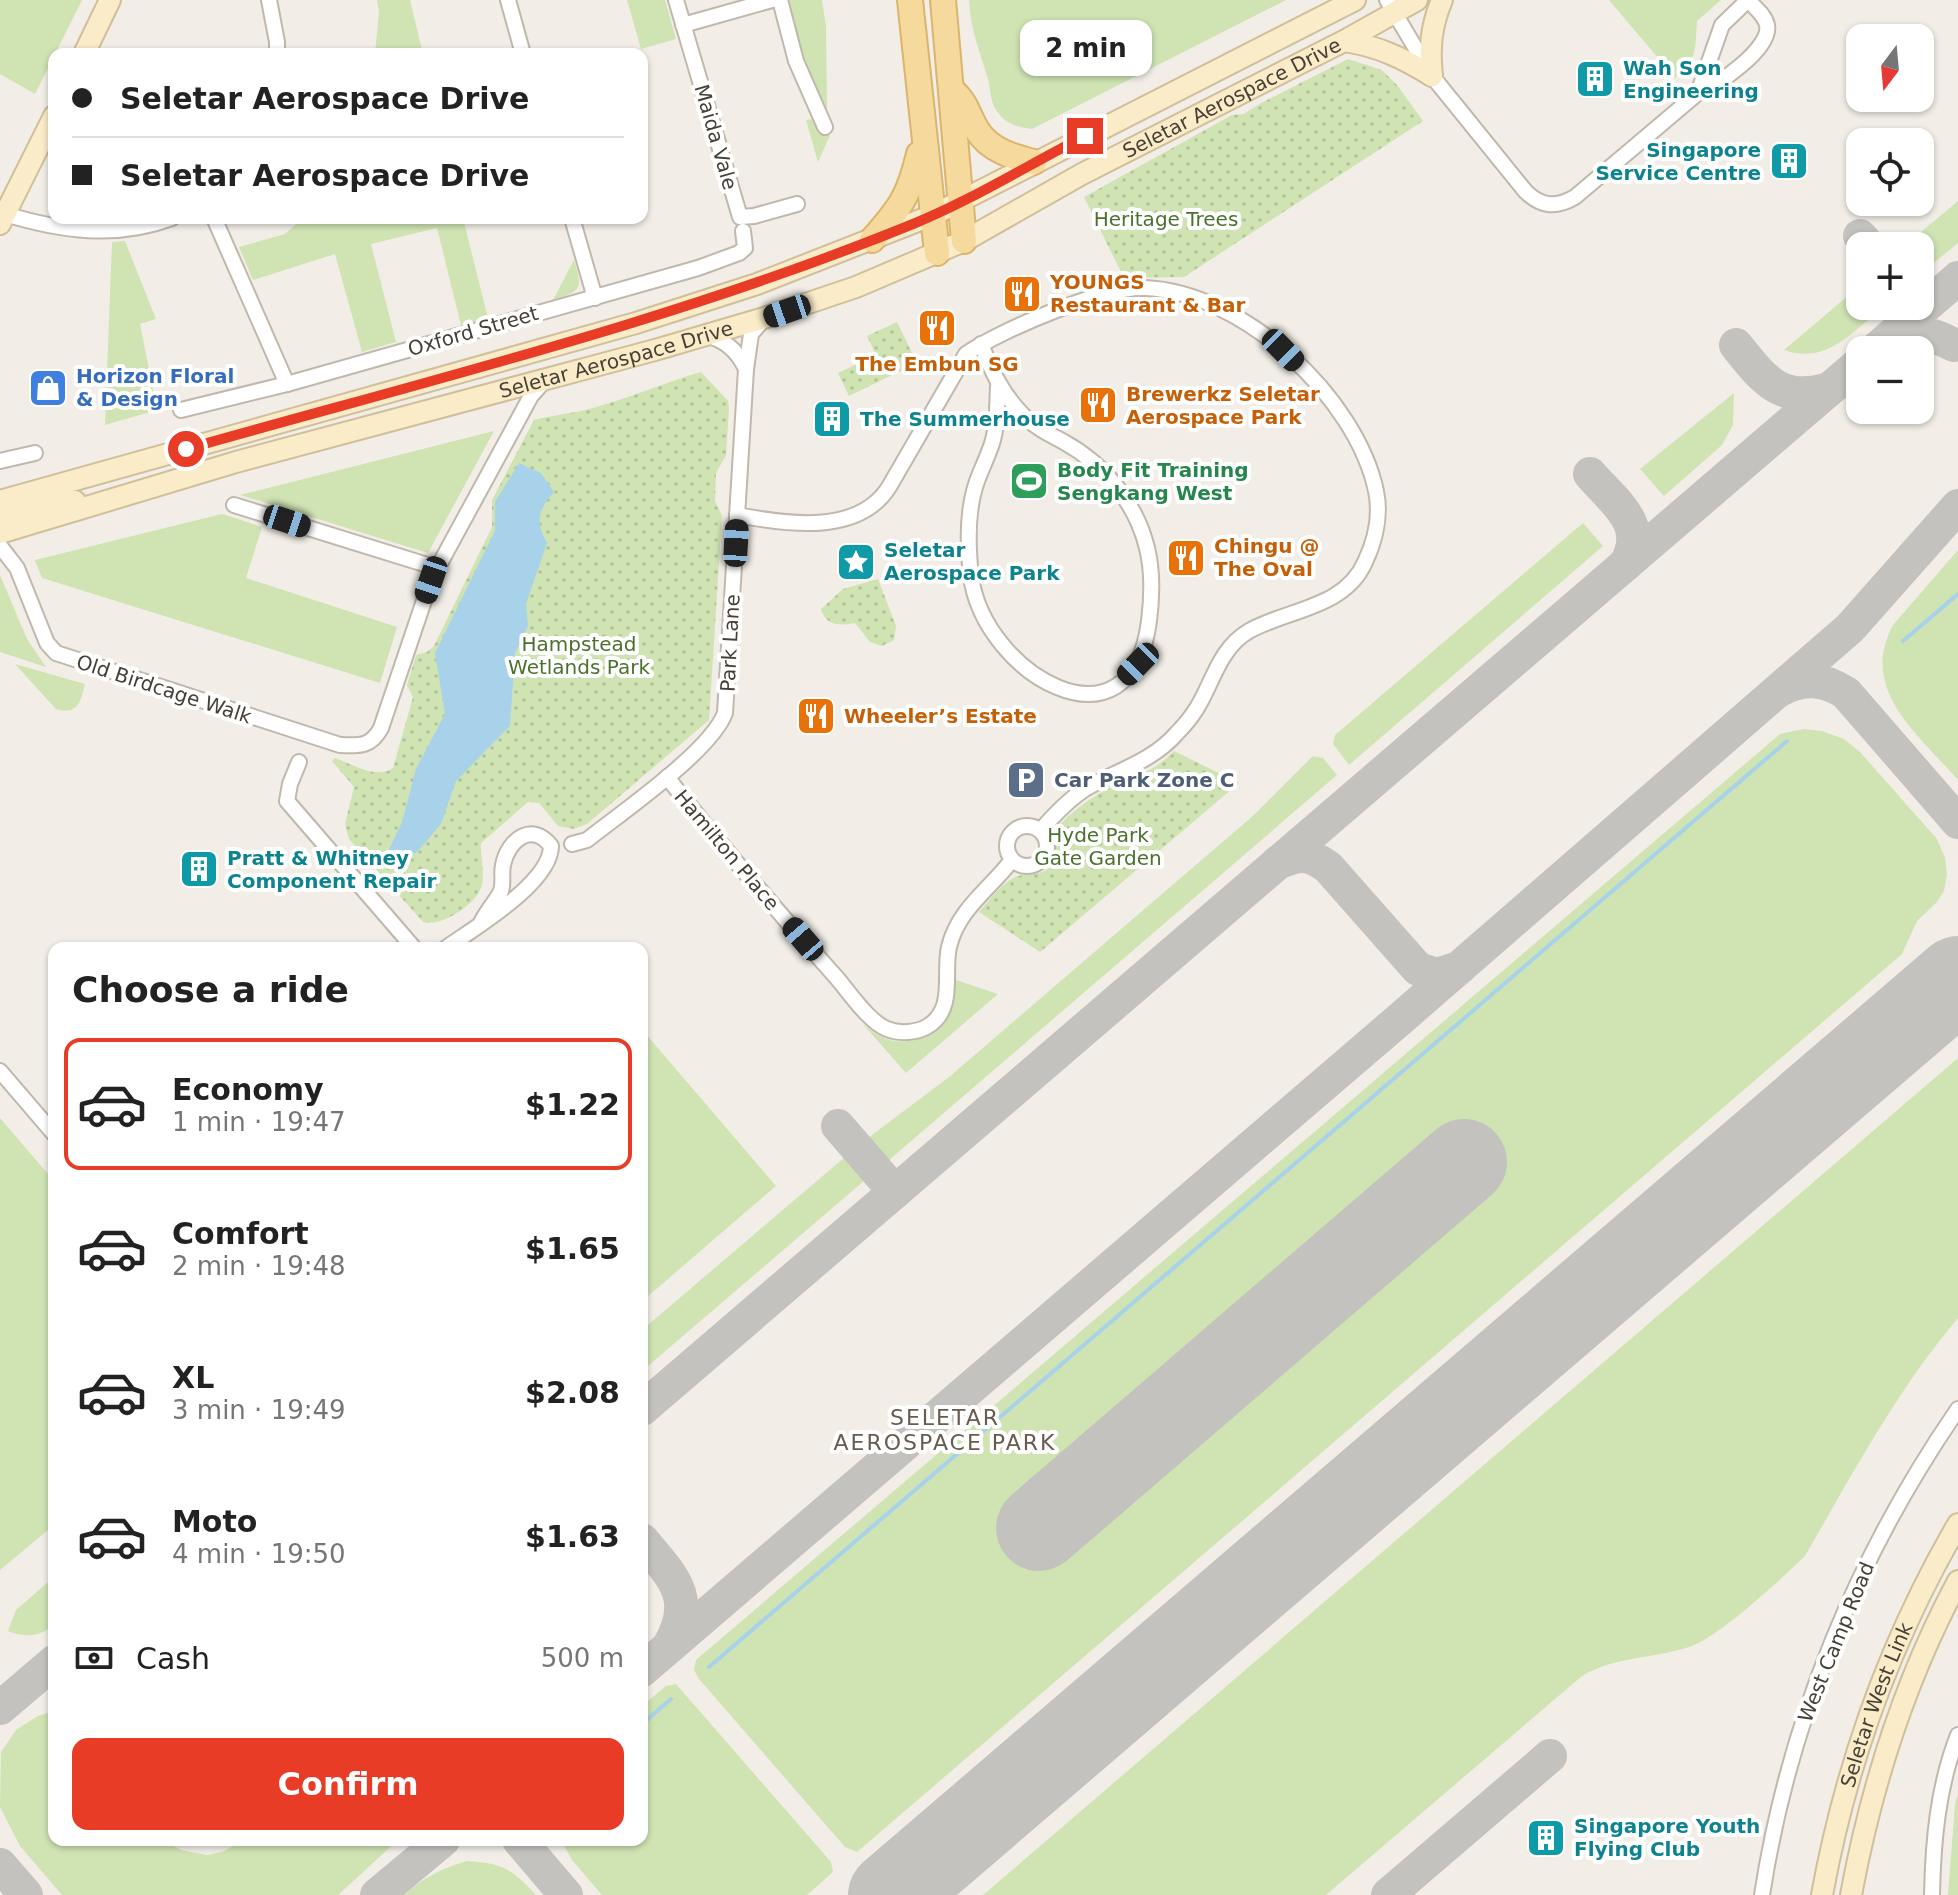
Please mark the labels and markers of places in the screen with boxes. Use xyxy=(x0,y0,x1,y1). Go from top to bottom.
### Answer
place label: Wah Son Engineering xyxy=(1623,56,1759,103)
building icon: Wah Son Engineering xyxy=(1574,58,1616,100)
place label: Singapore Service Centre xyxy=(1595,138,1761,185)
building icon: Singapore Service Centre xyxy=(1768,140,1810,182)
place label: YOUNGS Restaurant & Bar xyxy=(1049,270,1245,317)
restaurant icon: YOUNGS Restaurant & Bar xyxy=(1001,273,1043,315)
restaurant icon: The Embun SG xyxy=(916,307,958,349)
place label: The Embun SG xyxy=(855,352,1019,376)
place label: Horizon Floral & Design xyxy=(76,364,234,411)
shop icon: Horizon Floral & Design xyxy=(27,367,69,409)
place label: Brewerkz Seletar Aerospace Park xyxy=(1126,382,1320,429)
restaurant icon: Brewerkz Seletar Aerospace Park xyxy=(1077,384,1119,426)
building icon: The Summerhouse xyxy=(811,398,853,440)
place label: The Summerhouse xyxy=(860,407,1070,431)
place label: Body Fit Training Sengkang West xyxy=(1057,458,1249,505)
sports icon: Body Fit Training Sengkang West xyxy=(1008,460,1050,502)
place label: Chingu @ The Oval xyxy=(1214,534,1320,581)
restaurant icon: Chingu @ The Oval xyxy=(1165,537,1207,579)
place label: Seletar Aerospace Park xyxy=(884,538,1060,585)
place icon: Seletar Aerospace Park xyxy=(835,541,877,583)
restaurant icon: Wheeler’s Estate xyxy=(795,695,837,737)
place label: Wheeler’s Estate xyxy=(844,704,1037,728)
parking icon: Car Park Zone C xyxy=(1005,759,1047,801)
place label: Car Park Zone C xyxy=(1054,768,1234,792)
place label: Pratt & Whitney Component Repair xyxy=(227,846,437,893)
building icon: Pratt & Whitney Component Repair xyxy=(178,848,220,890)
place label: Singapore Youth Flying Club xyxy=(1574,1814,1760,1861)
building icon: Singapore Youth Flying Club xyxy=(1525,1817,1567,1859)

